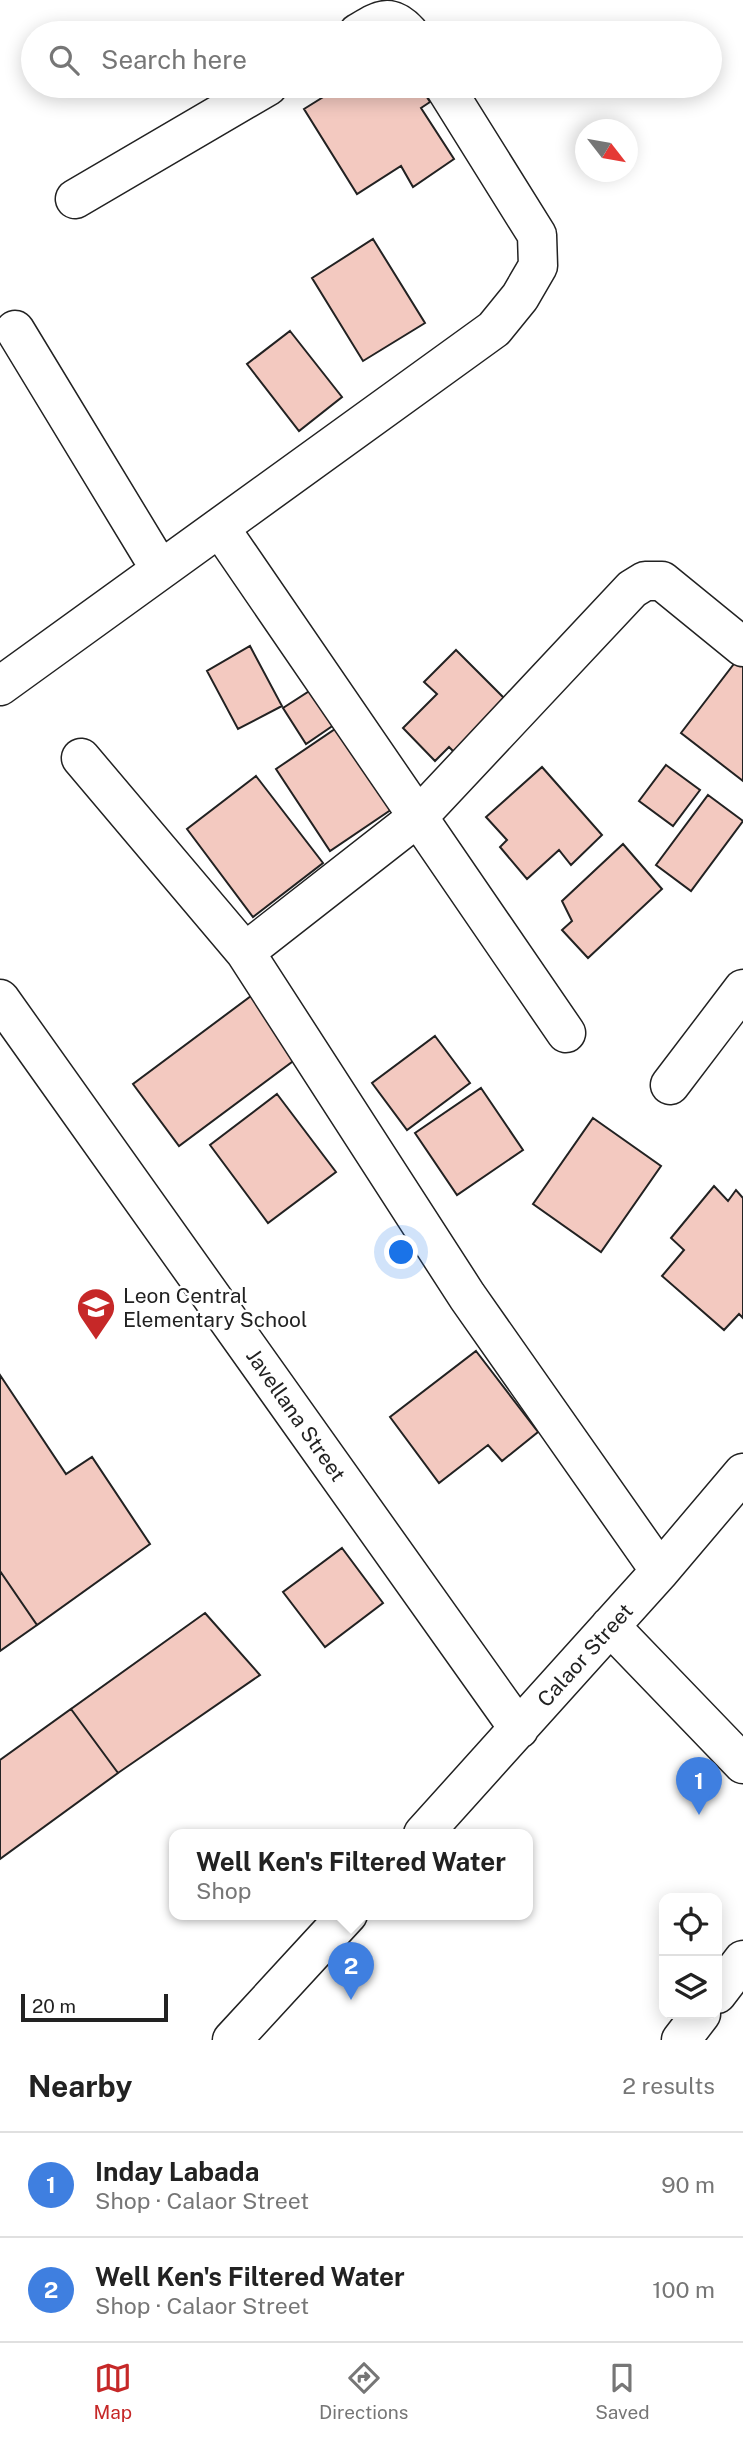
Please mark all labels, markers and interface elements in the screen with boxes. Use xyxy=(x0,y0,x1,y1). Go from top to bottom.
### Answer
search box xyxy=(21,21,722,98)
icon: search xyxy=(45,41,83,79)
text: Search here xyxy=(101,44,247,75)
north arrow xyxy=(575,119,638,182)
your location xyxy=(384,1235,418,1269)
place label: Leon Central Elementary School xyxy=(123,1283,307,1332)
school or university icon: Leon Central Elementary School xyxy=(75,1286,117,1341)
street label: Javellana Street xyxy=(241,1344,351,1486)
street label: Calaor Street xyxy=(532,1598,638,1712)
pin: 1 xyxy=(676,1757,722,1815)
popup xyxy=(169,1829,533,1920)
text: Well Ken's Filtered Water xyxy=(196,1846,506,1877)
text: Shop xyxy=(196,1877,251,1904)
map controls xyxy=(659,1893,722,2019)
button: locate xyxy=(659,1893,722,1956)
pin: 2 xyxy=(328,1942,374,2000)
button: layers xyxy=(659,1956,722,2019)
scale bar xyxy=(21,1991,168,2023)
text: 20 m xyxy=(32,1995,76,2017)
text: Nearby xyxy=(28,2068,132,2104)
text: 2 results xyxy=(622,2072,715,2099)
text: Inday Labada xyxy=(95,2156,259,2187)
text: 1 xyxy=(46,2171,56,2198)
text: 90 m xyxy=(661,2171,715,2198)
text: Shop · Calaor Street xyxy=(95,2187,309,2214)
text: Well Ken's Filtered Water xyxy=(95,2261,405,2292)
text: 2 xyxy=(44,2276,58,2303)
text: 100 m xyxy=(652,2276,715,2303)
text: Shop · Calaor Street xyxy=(95,2292,309,2319)
tab: Map xyxy=(93,2359,132,2423)
tab: Directions xyxy=(319,2359,408,2423)
tab: Saved xyxy=(595,2359,650,2423)

